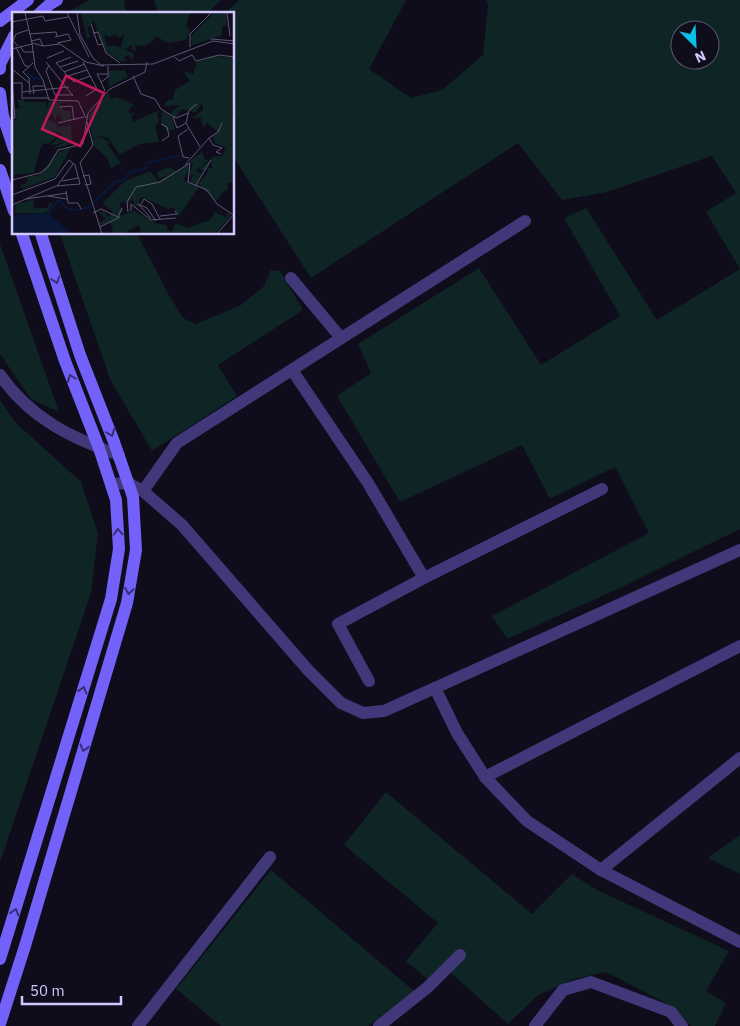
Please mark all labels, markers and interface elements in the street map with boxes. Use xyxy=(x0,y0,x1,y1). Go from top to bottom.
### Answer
inset map xyxy=(12,12,235,235)
north arrow xyxy=(670,20,720,70)
text: N xyxy=(692,47,709,67)
one-way arrow xyxy=(51,275,61,284)
one-way arrow xyxy=(67,374,78,383)
one-way arrow xyxy=(105,428,115,437)
one-way arrow xyxy=(112,528,123,536)
one-way arrow xyxy=(125,587,135,596)
one-way arrow xyxy=(78,686,88,695)
one-way arrow xyxy=(80,743,90,751)
one-way arrow xyxy=(9,909,19,917)
scale bar xyxy=(22,974,121,1006)
text: 50 m xyxy=(30,981,65,1000)

